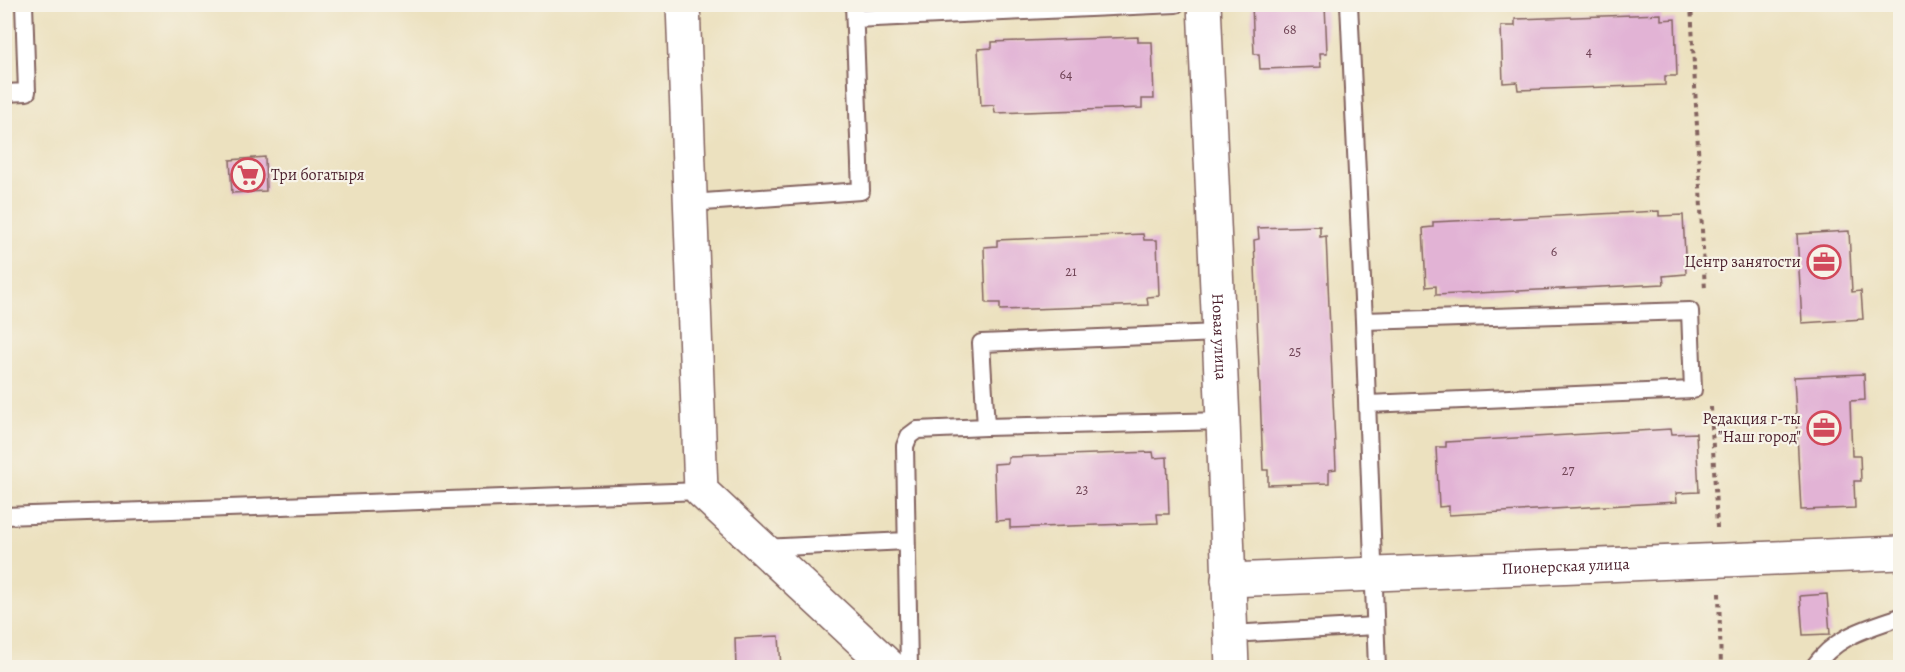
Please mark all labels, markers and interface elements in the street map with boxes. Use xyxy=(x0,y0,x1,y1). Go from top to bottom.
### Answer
house number: 68 xyxy=(1283,20,1297,39)
house number: 4 xyxy=(1586,42,1592,61)
house number: 64 xyxy=(1060,65,1072,84)
supermarket icon: Три богатыря xyxy=(230,157,266,193)
place label: Три богатыря xyxy=(271,164,365,186)
house number: 6 xyxy=(1551,242,1557,261)
office icon: Центр занятости xyxy=(1806,244,1842,280)
place label: Центр занятости xyxy=(1684,251,1801,273)
house number: 21 xyxy=(1065,262,1077,281)
street label: Новая улица xyxy=(1206,293,1232,381)
house number: 25 xyxy=(1289,342,1301,361)
place label: Редакция г-ты "Наш город" xyxy=(1702,408,1801,448)
office icon: Редакция г-ты "Наш город" xyxy=(1806,410,1842,446)
house number: 27 xyxy=(1562,461,1574,480)
house number: 23 xyxy=(1076,480,1088,499)
street label: Пионерская улица xyxy=(1501,553,1631,580)

